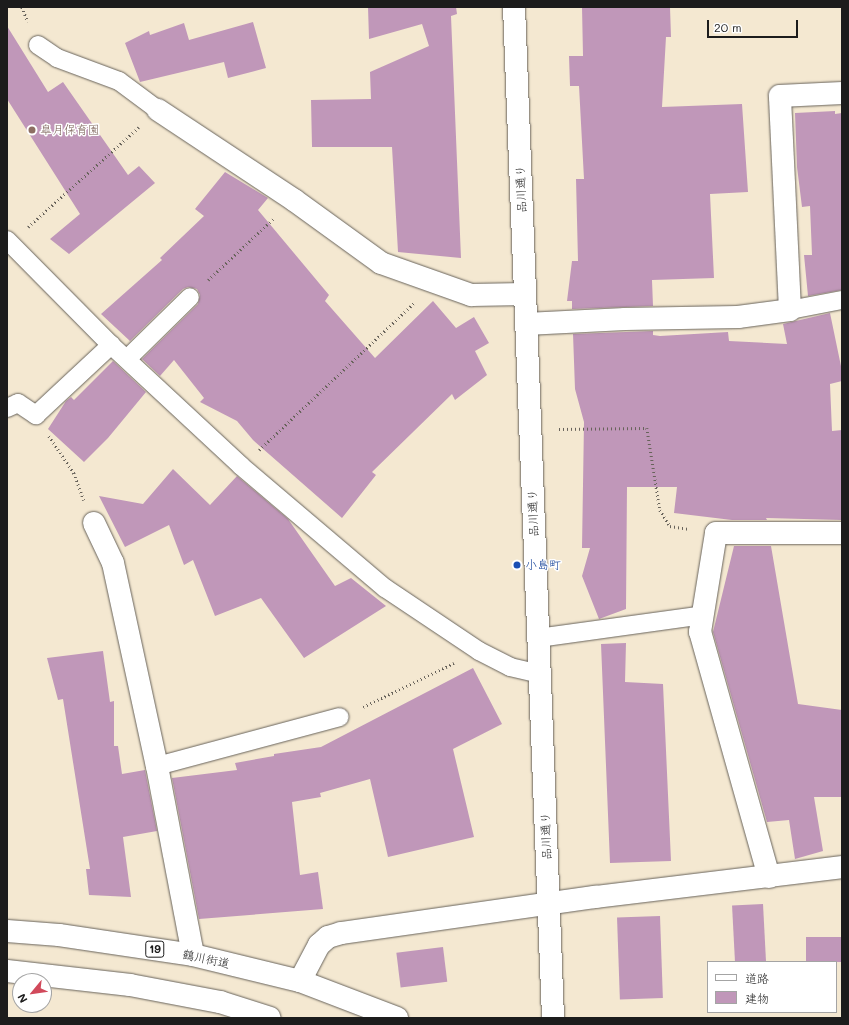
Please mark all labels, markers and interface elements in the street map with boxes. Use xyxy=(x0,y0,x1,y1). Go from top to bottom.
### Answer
scale bar xyxy=(709,12,800,38)
text: 20 m xyxy=(714,19,742,35)
place label: 皐月保育園 xyxy=(40,123,100,137)
marker: 皐月保育園 xyxy=(27,125,37,135)
street label: 品川通り xyxy=(513,165,529,213)
street label: 品川通り xyxy=(525,489,541,537)
place label: 小島町 xyxy=(525,558,561,572)
marker: 小島町 xyxy=(512,560,522,570)
street label: 品川通り xyxy=(538,812,554,860)
road number: 19 xyxy=(145,940,165,958)
street label: 鶴川街道 xyxy=(181,947,231,971)
legend xyxy=(707,961,837,1013)
text: 道路 xyxy=(745,970,769,986)
north arrow xyxy=(12,973,52,1013)
text: 建物 xyxy=(745,990,769,1006)
text: N xyxy=(13,991,31,1006)

